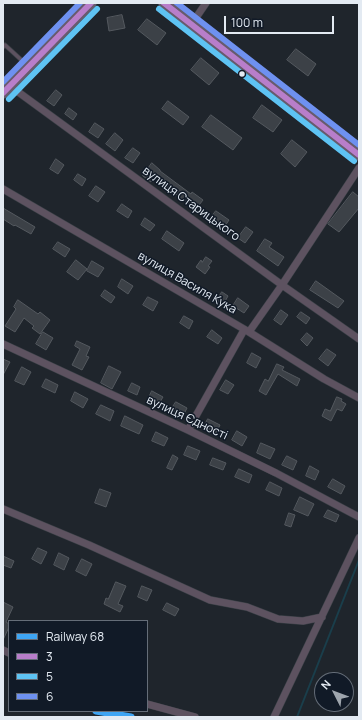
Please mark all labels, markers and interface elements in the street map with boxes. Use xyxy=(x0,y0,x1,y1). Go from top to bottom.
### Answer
scale bar xyxy=(226,8,336,34)
text: 100 m xyxy=(231,14,263,31)
unlabelled marker xyxy=(237,69,247,79)
street label: вулиця Старицького xyxy=(139,164,243,244)
street label: вулиця Василя Кука xyxy=(135,249,239,317)
street label: вулиця Єдності xyxy=(144,393,230,443)
legend xyxy=(8,620,148,712)
text: Railway 68 xyxy=(46,628,104,645)
text: 3 xyxy=(46,648,53,665)
text: 5 xyxy=(46,668,53,685)
north arrow xyxy=(314,672,354,712)
text: N xyxy=(317,676,334,692)
text: 6 xyxy=(46,688,53,705)

